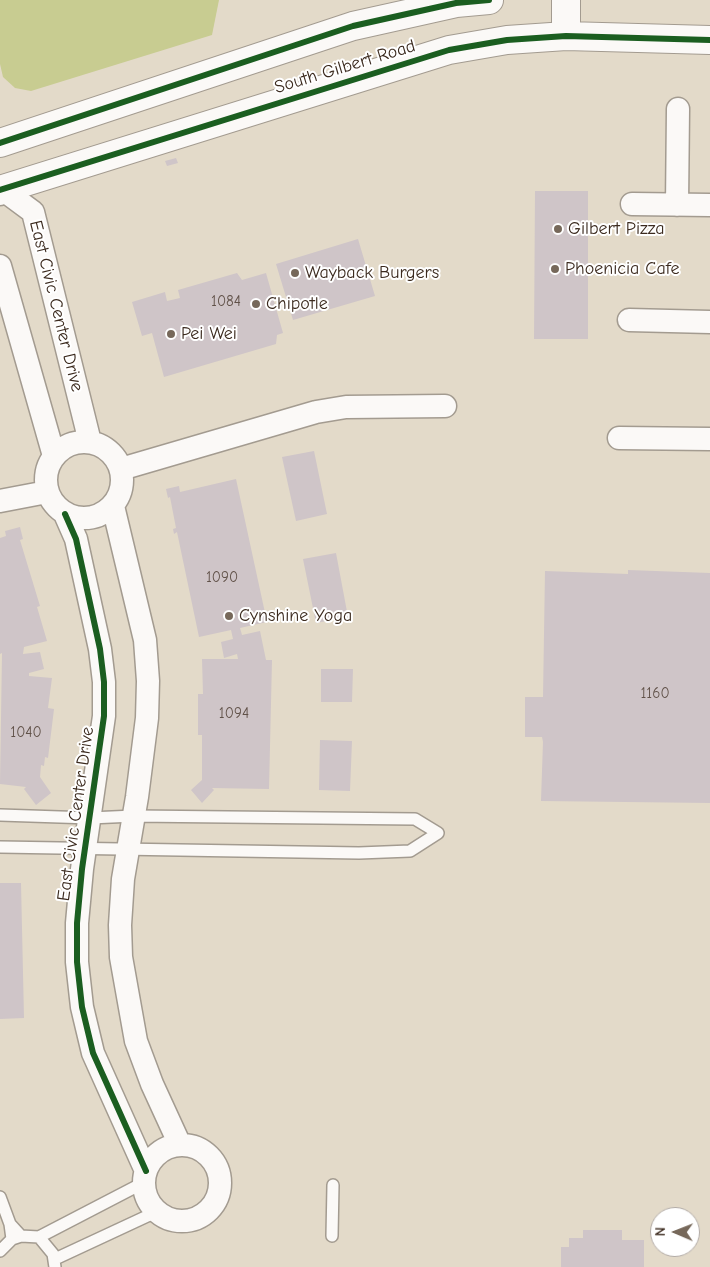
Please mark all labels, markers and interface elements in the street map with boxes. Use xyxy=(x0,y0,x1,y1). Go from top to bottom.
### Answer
street label: South Gilbert Road xyxy=(272,35,418,99)
street label: East Civic Center Drive xyxy=(24,218,88,394)
place label: Gilbert Pizza xyxy=(568,218,665,240)
marker: Gilbert Pizza xyxy=(552,223,564,235)
place label: Phoenicia Cafe xyxy=(565,258,679,280)
place label: Wayback Burgers xyxy=(305,262,439,284)
marker: Phoenicia Cafe xyxy=(549,263,561,275)
marker: Wayback Burgers xyxy=(289,267,301,279)
house number: 1084 xyxy=(211,293,241,311)
place label: Chipotle xyxy=(266,293,328,315)
marker: Chipotle xyxy=(250,298,262,310)
place label: Pei Wei xyxy=(181,323,237,345)
marker: Pei Wei xyxy=(165,328,177,340)
house number: 1090 xyxy=(206,569,238,587)
place label: Cynshine Yoga xyxy=(239,605,352,627)
marker: Cynshine Yoga xyxy=(223,610,235,622)
house number: 1160 xyxy=(640,685,670,703)
house number: 1094 xyxy=(219,705,249,723)
house number: 1040 xyxy=(10,724,42,742)
street label: East Civic Center Drive xyxy=(53,725,99,903)
north arrow xyxy=(650,1207,700,1257)
text: N xyxy=(652,1227,669,1236)

